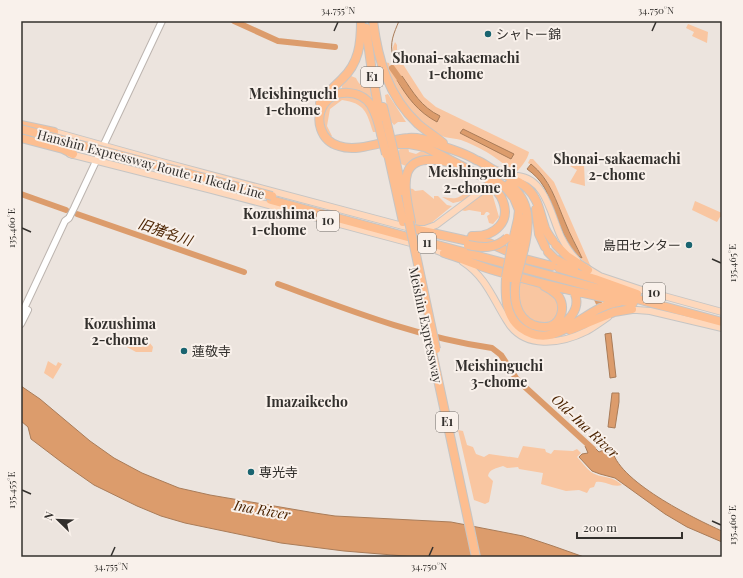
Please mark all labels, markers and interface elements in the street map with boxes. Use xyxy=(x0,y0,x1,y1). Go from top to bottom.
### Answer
text: 34.755°N xyxy=(321,3,355,17)
text: 34.750°N xyxy=(638,3,674,17)
place label: シャトー錦 xyxy=(496,25,561,42)
marker: シャトー錦 xyxy=(483,29,493,39)
district label: Shonai-sakaemachi 1-chome xyxy=(392,48,520,83)
road number: E1 xyxy=(361,67,383,87)
district label: Meishinguchi 1-chome xyxy=(249,84,338,119)
street label: Hanshin Expressway Route 11 Ikeda Line xyxy=(35,125,267,202)
district label: Shonai-sakaemachi 2-chome xyxy=(553,149,681,184)
district label: Meishinguchi 2-chome xyxy=(428,162,517,197)
district label: Kozushima 1-chome xyxy=(243,204,316,239)
text: 135.460°E xyxy=(4,208,18,248)
road number: 10 xyxy=(317,211,339,231)
water label: 旧猪名川 xyxy=(136,213,197,250)
road number: 11 xyxy=(418,233,436,253)
place label: 島田センター xyxy=(603,236,681,253)
marker: 島田センター xyxy=(684,240,694,250)
text: 135.465°E xyxy=(725,244,739,282)
street label: Meishin Expressway xyxy=(406,265,447,385)
road number: 10 xyxy=(643,283,665,303)
district label: Kozushima 2-chome xyxy=(84,314,157,349)
place label: 蓮敬寺 xyxy=(192,342,231,359)
marker: 蓮敬寺 xyxy=(179,346,189,356)
district label: Meishinguchi 3-chome xyxy=(455,356,544,391)
water label: Old-Ina River xyxy=(548,390,624,462)
district label: Imazaikecho xyxy=(266,392,348,411)
road number: E1 xyxy=(436,412,458,432)
place label: 専光寺 xyxy=(259,463,298,480)
marker: 専光寺 xyxy=(246,467,256,477)
text: 135.455°E xyxy=(4,471,18,509)
water label: Ina River xyxy=(232,495,293,524)
north arrow xyxy=(38,500,78,540)
text: 135.460°E xyxy=(725,505,739,545)
text: N xyxy=(40,509,57,522)
scale bar xyxy=(577,514,682,540)
text: 200 m xyxy=(583,519,617,535)
text: 34.755°N xyxy=(94,559,128,573)
text: 34.750°N xyxy=(411,559,447,573)

